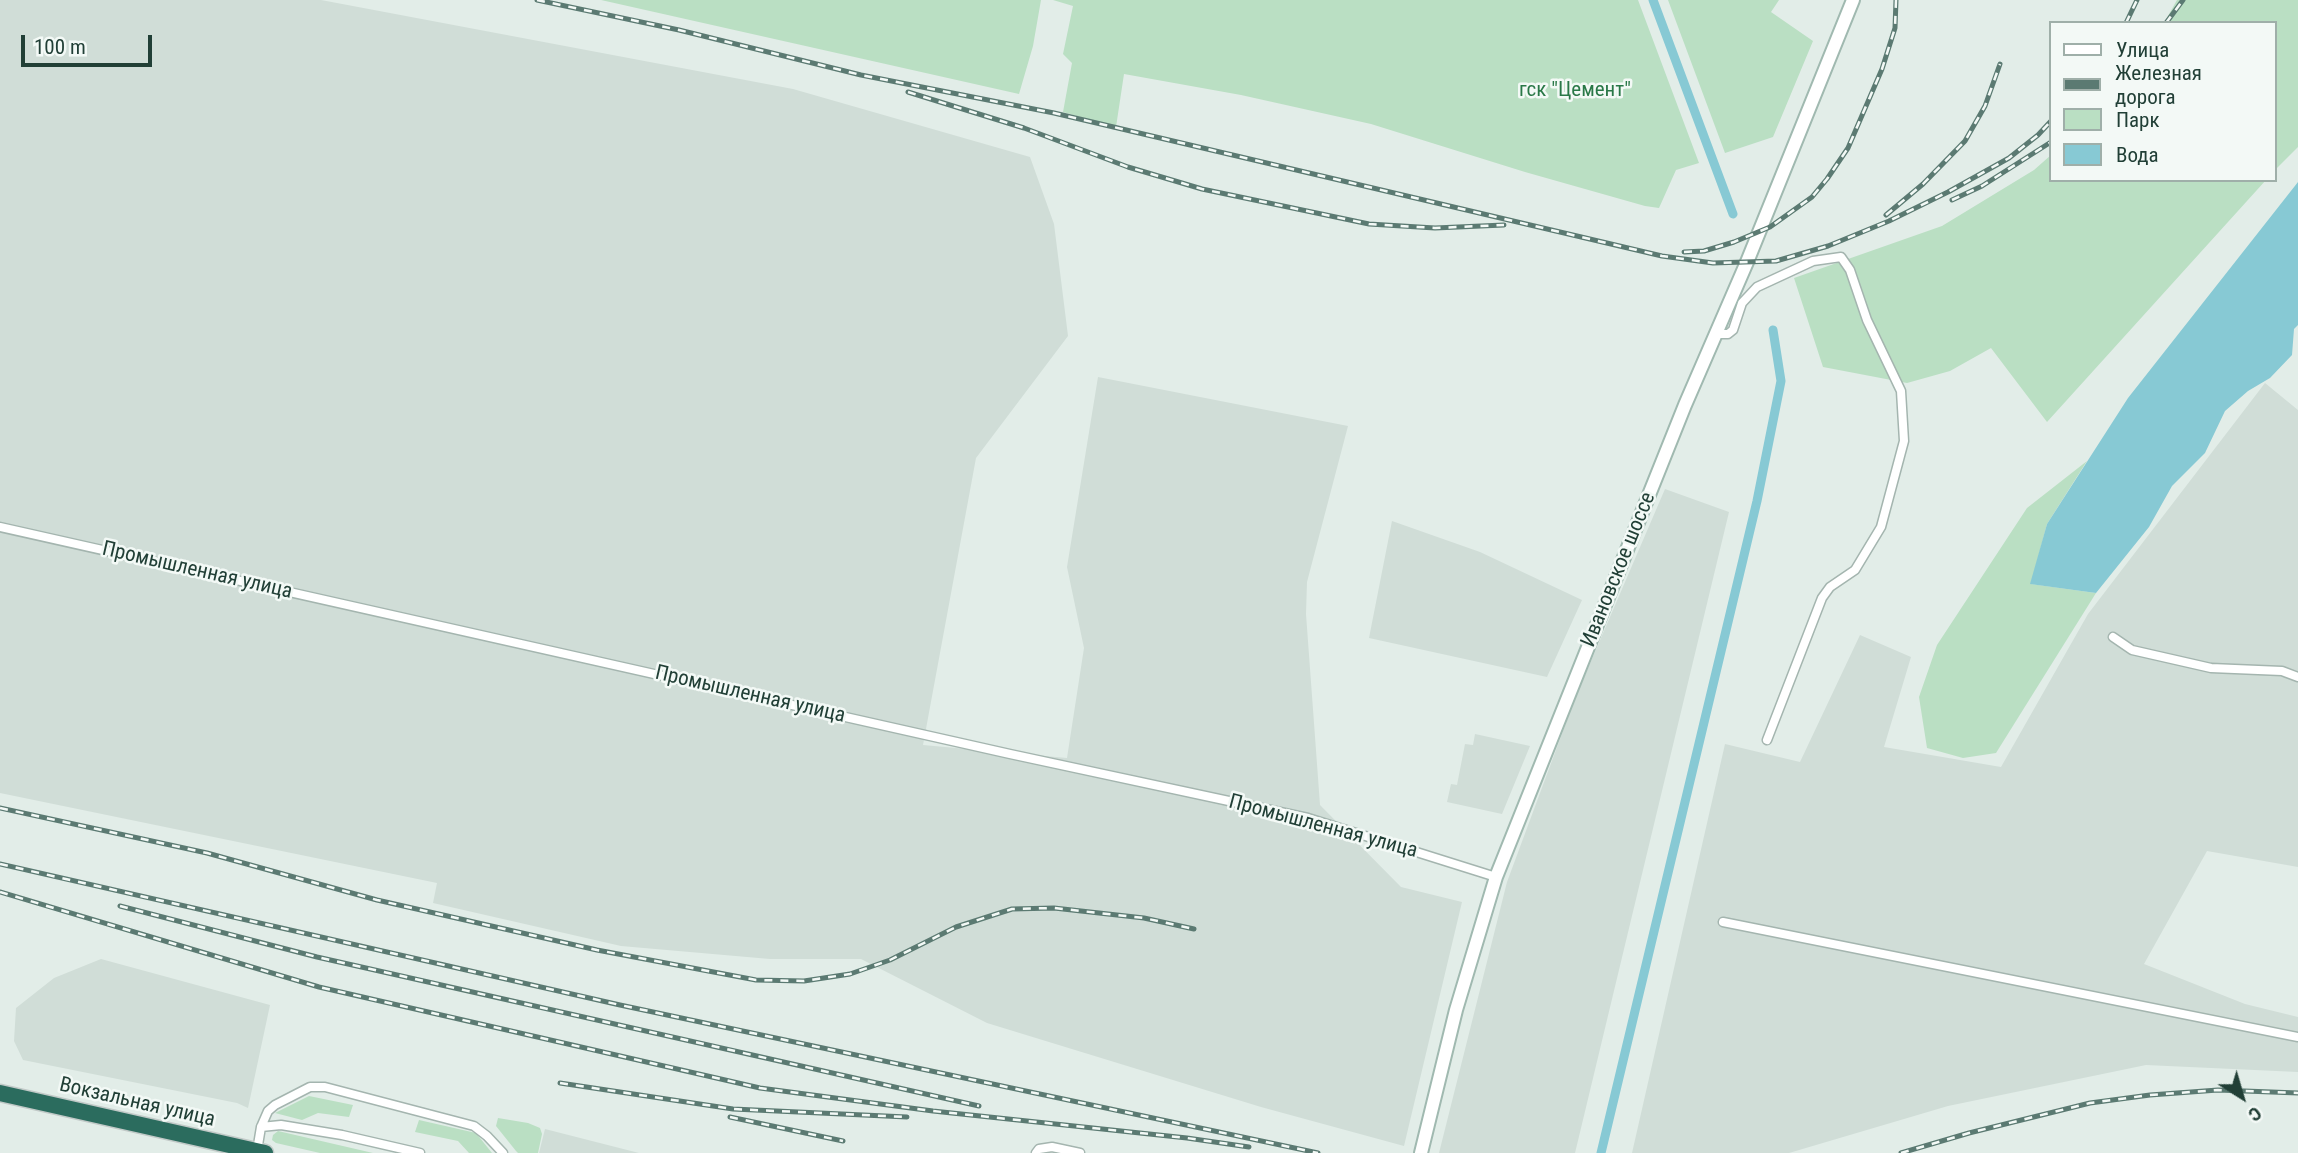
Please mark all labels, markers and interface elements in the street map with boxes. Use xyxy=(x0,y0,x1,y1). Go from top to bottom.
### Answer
scale bar xyxy=(24,21,156,65)
legend xyxy=(2050,21,2277,182)
text: 100 m xyxy=(34,35,86,59)
text: Улица xyxy=(2116,38,2169,62)
text: Железная дорога xyxy=(2115,61,2202,109)
park label: гск "Цемент" xyxy=(1519,78,1631,104)
text: Парк xyxy=(2116,108,2160,132)
text: Вода xyxy=(2116,143,2159,167)
street label: Ивановское шоссе xyxy=(1576,489,1662,651)
street label: Промышленная улица xyxy=(99,537,295,605)
street label: Промышленная улица xyxy=(652,661,848,729)
street label: Промышленная улица xyxy=(1226,790,1420,864)
north arrow xyxy=(2207,1062,2277,1132)
street label: Вокзальная улица xyxy=(57,1073,217,1133)
text: С xyxy=(2244,1102,2266,1127)

